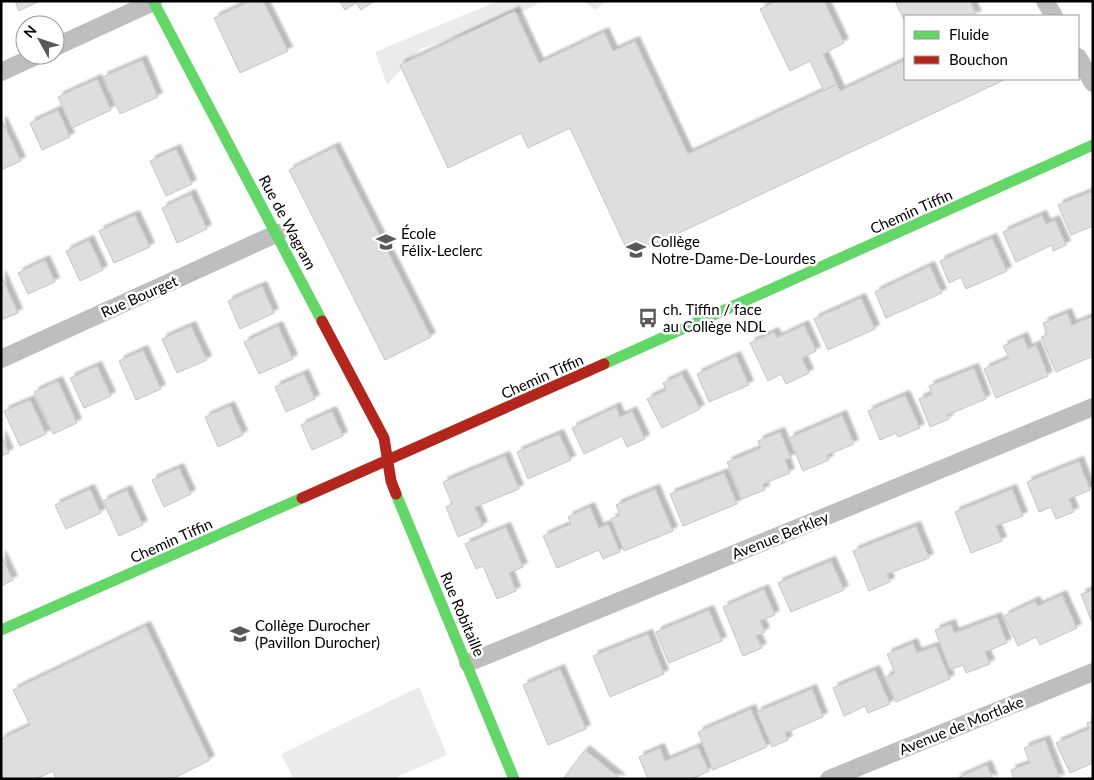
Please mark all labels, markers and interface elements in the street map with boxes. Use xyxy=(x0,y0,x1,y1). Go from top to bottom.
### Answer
north arrow xyxy=(15,15,65,65)
legend xyxy=(904,15,1079,80)
text: N xyxy=(20,22,40,41)
text: Fluide xyxy=(949,25,989,43)
text: Bouchon xyxy=(949,50,1008,68)
street label: Rue de Wagram xyxy=(256,172,320,272)
street label: Chemin Tiffin xyxy=(867,185,955,237)
place label: École Félix-Leclerc xyxy=(401,224,483,259)
school or university icon: École Félix-Leclerc xyxy=(375,231,397,253)
place label: Collège Notre-Dame-De-Lourdes xyxy=(651,232,816,267)
school or university icon: Collège Notre-Dame-De-Lourdes xyxy=(625,239,647,261)
street label: Rue Bourget xyxy=(98,271,181,321)
place label: ch. Tiffin / face au Collège NDL xyxy=(663,300,766,335)
bus stop icon: ch. Tiffin / face au Collège NDL xyxy=(637,307,659,329)
street label: Chemin Tiffin xyxy=(498,350,586,402)
street label: Avenue Berkley xyxy=(729,507,831,563)
street label: Chemin Tiffin xyxy=(127,514,215,566)
street label: Rue Robitaille xyxy=(437,569,489,659)
place label: Collège Durocher (Pavillon Durocher) xyxy=(255,616,380,651)
school or university icon: Collège Durocher (Pavillon Durocher) xyxy=(229,623,251,645)
street label: Avenue de Mortlake xyxy=(896,692,1026,758)

